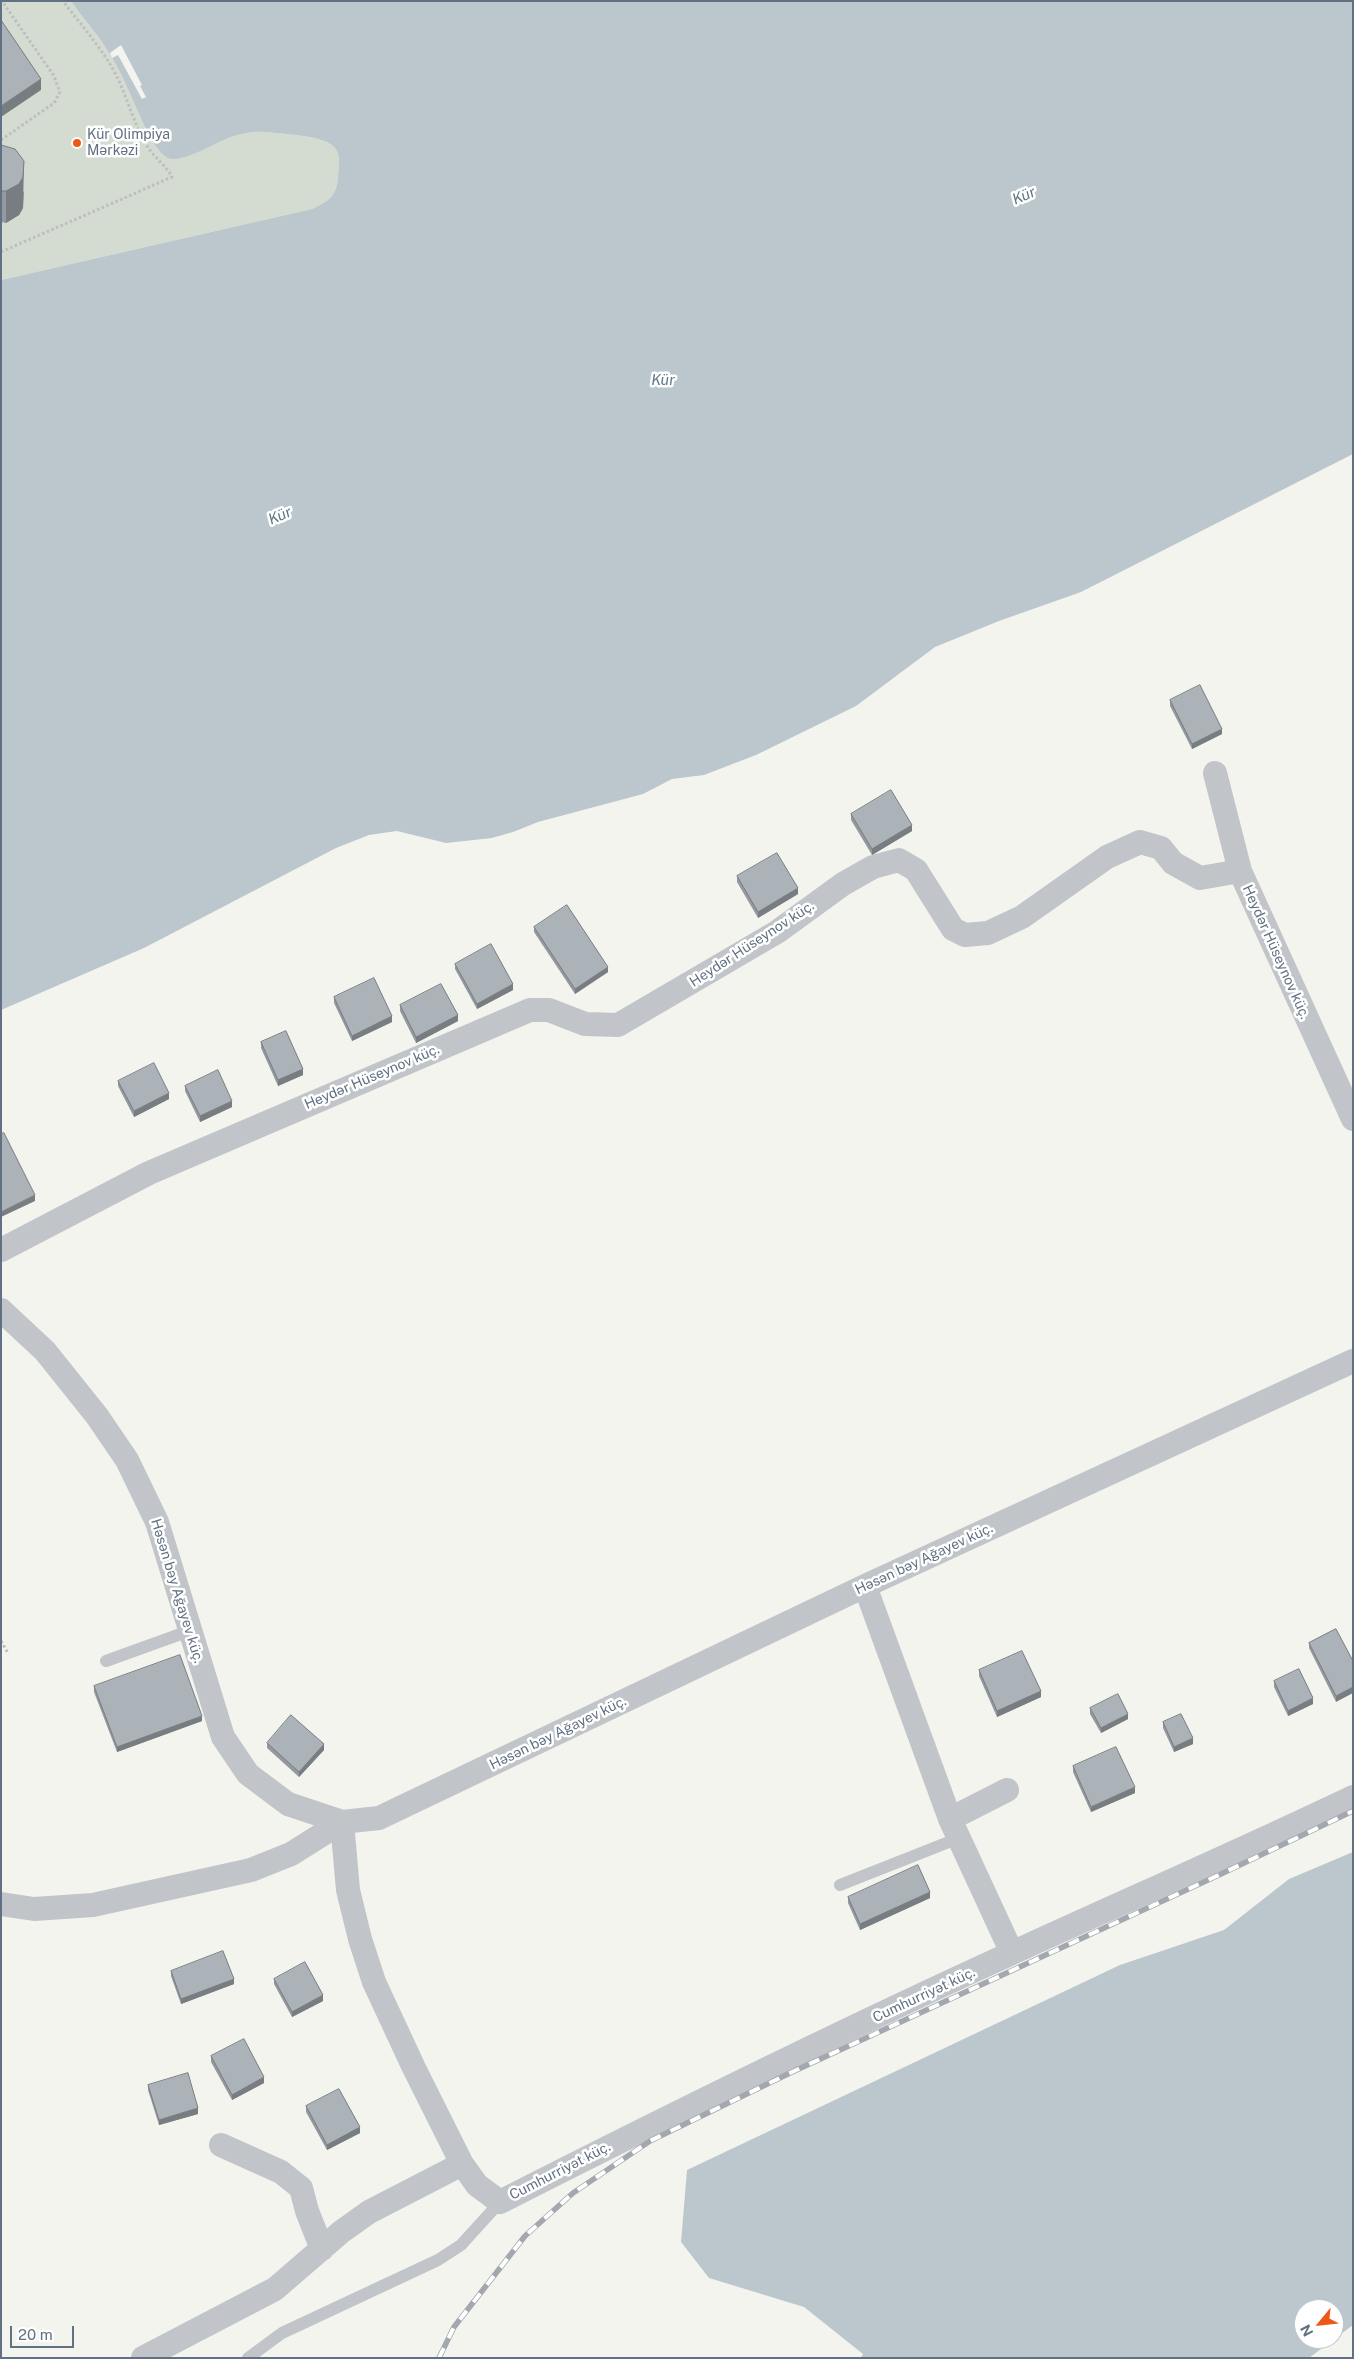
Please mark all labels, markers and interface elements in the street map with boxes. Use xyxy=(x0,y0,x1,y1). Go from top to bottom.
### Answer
place label: Kür Olimpiya Mərkəzi xyxy=(87,127,170,160)
marker: Kür Olimpiya Mərkəzi xyxy=(71,137,83,149)
water label: Kür xyxy=(1010,183,1038,209)
water label: Kür xyxy=(651,371,675,389)
water label: Kür xyxy=(266,503,294,529)
street label: Heydər Hüseynov küç. xyxy=(1239,882,1313,1022)
street label: Heydər Hüseynov küç. xyxy=(687,897,817,991)
street label: Heydər Hüseynov küç. xyxy=(302,1041,442,1113)
street label: Həsən bəy Ağayev küç. xyxy=(147,1517,207,1665)
street label: Həsən bəy Ağayev küç. xyxy=(852,1520,996,1598)
street label: Həsən bəy Ağayev küç. xyxy=(487,1693,629,1773)
street label: Cumhurriyət küç. xyxy=(870,1964,978,2026)
street label: Cumhurriyət küç. xyxy=(507,2138,613,2204)
north arrow xyxy=(1294,2299,1344,2349)
scale bar xyxy=(12,2316,76,2348)
text: N xyxy=(1297,2322,1316,2339)
text: 20 m xyxy=(18,2326,53,2343)

